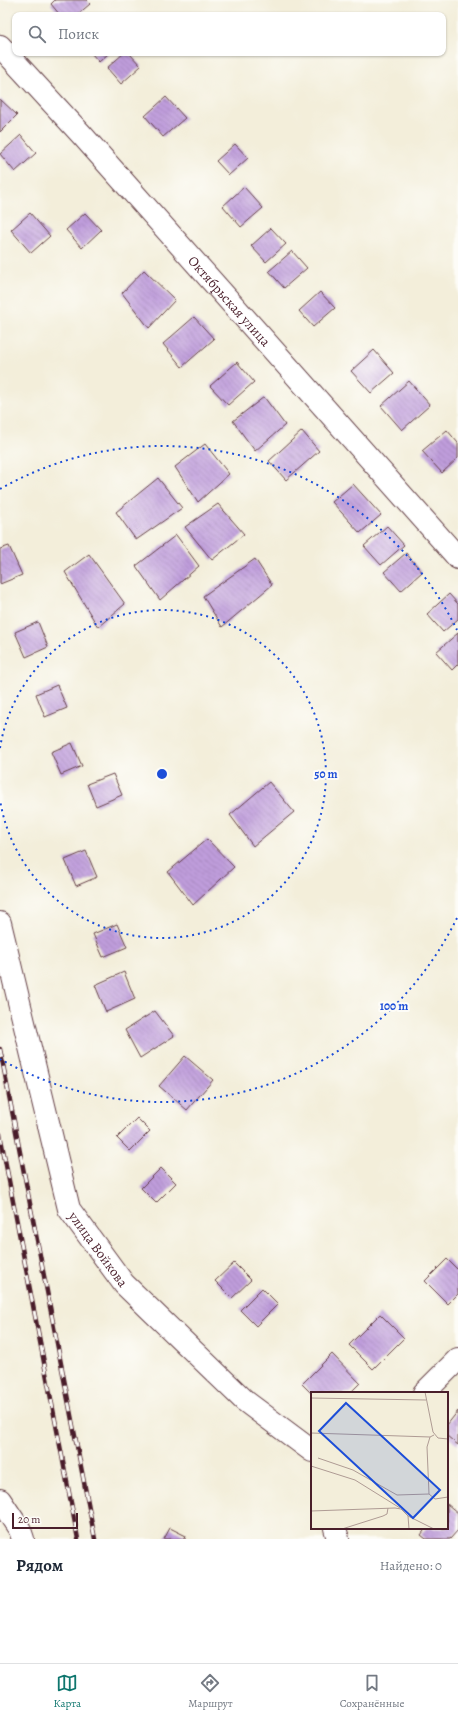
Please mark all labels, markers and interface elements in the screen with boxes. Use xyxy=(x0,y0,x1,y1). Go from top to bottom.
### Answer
search box xyxy=(12,12,446,56)
icon: search xyxy=(26,23,48,45)
text: Поиск xyxy=(58,24,99,44)
street label: Октябрьская улица xyxy=(184,252,275,351)
text: 50 m xyxy=(314,766,338,782)
centre of rings xyxy=(155,767,169,781)
text: 100 m xyxy=(380,998,408,1014)
street label: улица Войкова xyxy=(63,1207,132,1292)
inset map xyxy=(311,1392,448,1529)
scale bar xyxy=(12,1511,78,1530)
text: 20 m xyxy=(18,1512,40,1527)
text: Рядом xyxy=(16,1554,63,1577)
text: Найдено: 0 xyxy=(380,1557,442,1574)
tab: Карта xyxy=(53,1672,81,1711)
tab: Маршрут xyxy=(188,1672,233,1711)
tab: Сохранённые xyxy=(340,1672,405,1711)

